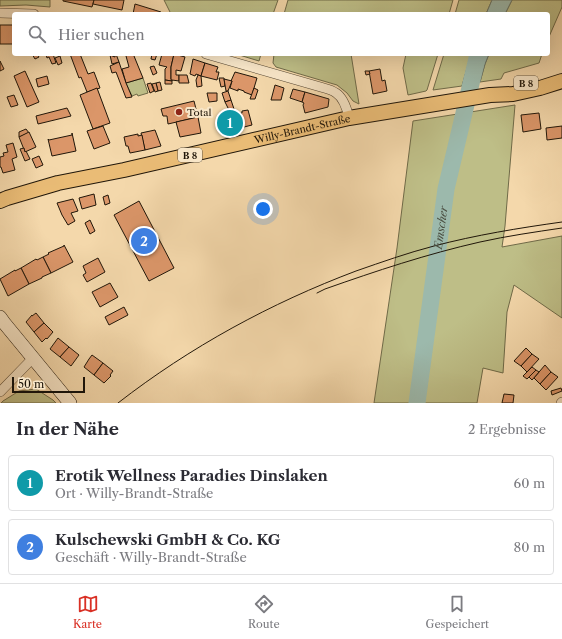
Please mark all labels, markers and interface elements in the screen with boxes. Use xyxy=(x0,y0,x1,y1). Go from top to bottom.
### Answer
search box xyxy=(12,12,550,56)
icon: search xyxy=(26,23,48,45)
text: Hier suchen xyxy=(58,25,145,44)
road number: B 8 xyxy=(514,76,538,90)
place label: Total xyxy=(187,106,211,119)
marker: Total xyxy=(174,107,184,117)
pin: 1 xyxy=(217,108,243,138)
street label: Willy-Brandt-Straße xyxy=(252,111,352,146)
road number: B 8 xyxy=(178,148,202,162)
your location xyxy=(253,199,273,219)
water label: Emscher xyxy=(431,204,451,251)
pin: 2 xyxy=(131,226,157,256)
scale bar xyxy=(12,375,85,394)
text: 50 m xyxy=(18,377,44,391)
text: In der Nähe xyxy=(16,419,119,439)
text: 2 Ergebnisse xyxy=(468,421,546,437)
text: Erotik Wellness Paradies Dinslaken xyxy=(55,466,328,485)
text: 1 xyxy=(27,475,33,491)
text: 60 m xyxy=(514,475,545,491)
text: Ort · Willy-Brandt-Straße xyxy=(55,485,213,501)
text: Kulschewski GmbH & Co. KG xyxy=(55,530,280,549)
text: 2 xyxy=(26,539,34,555)
text: 80 m xyxy=(513,539,545,555)
text: Geschäft · Willy-Brandt-Straße xyxy=(55,549,247,565)
tab: Karte xyxy=(73,593,102,631)
tab: Route xyxy=(248,593,280,631)
tab: Gespeichert xyxy=(426,593,489,631)

